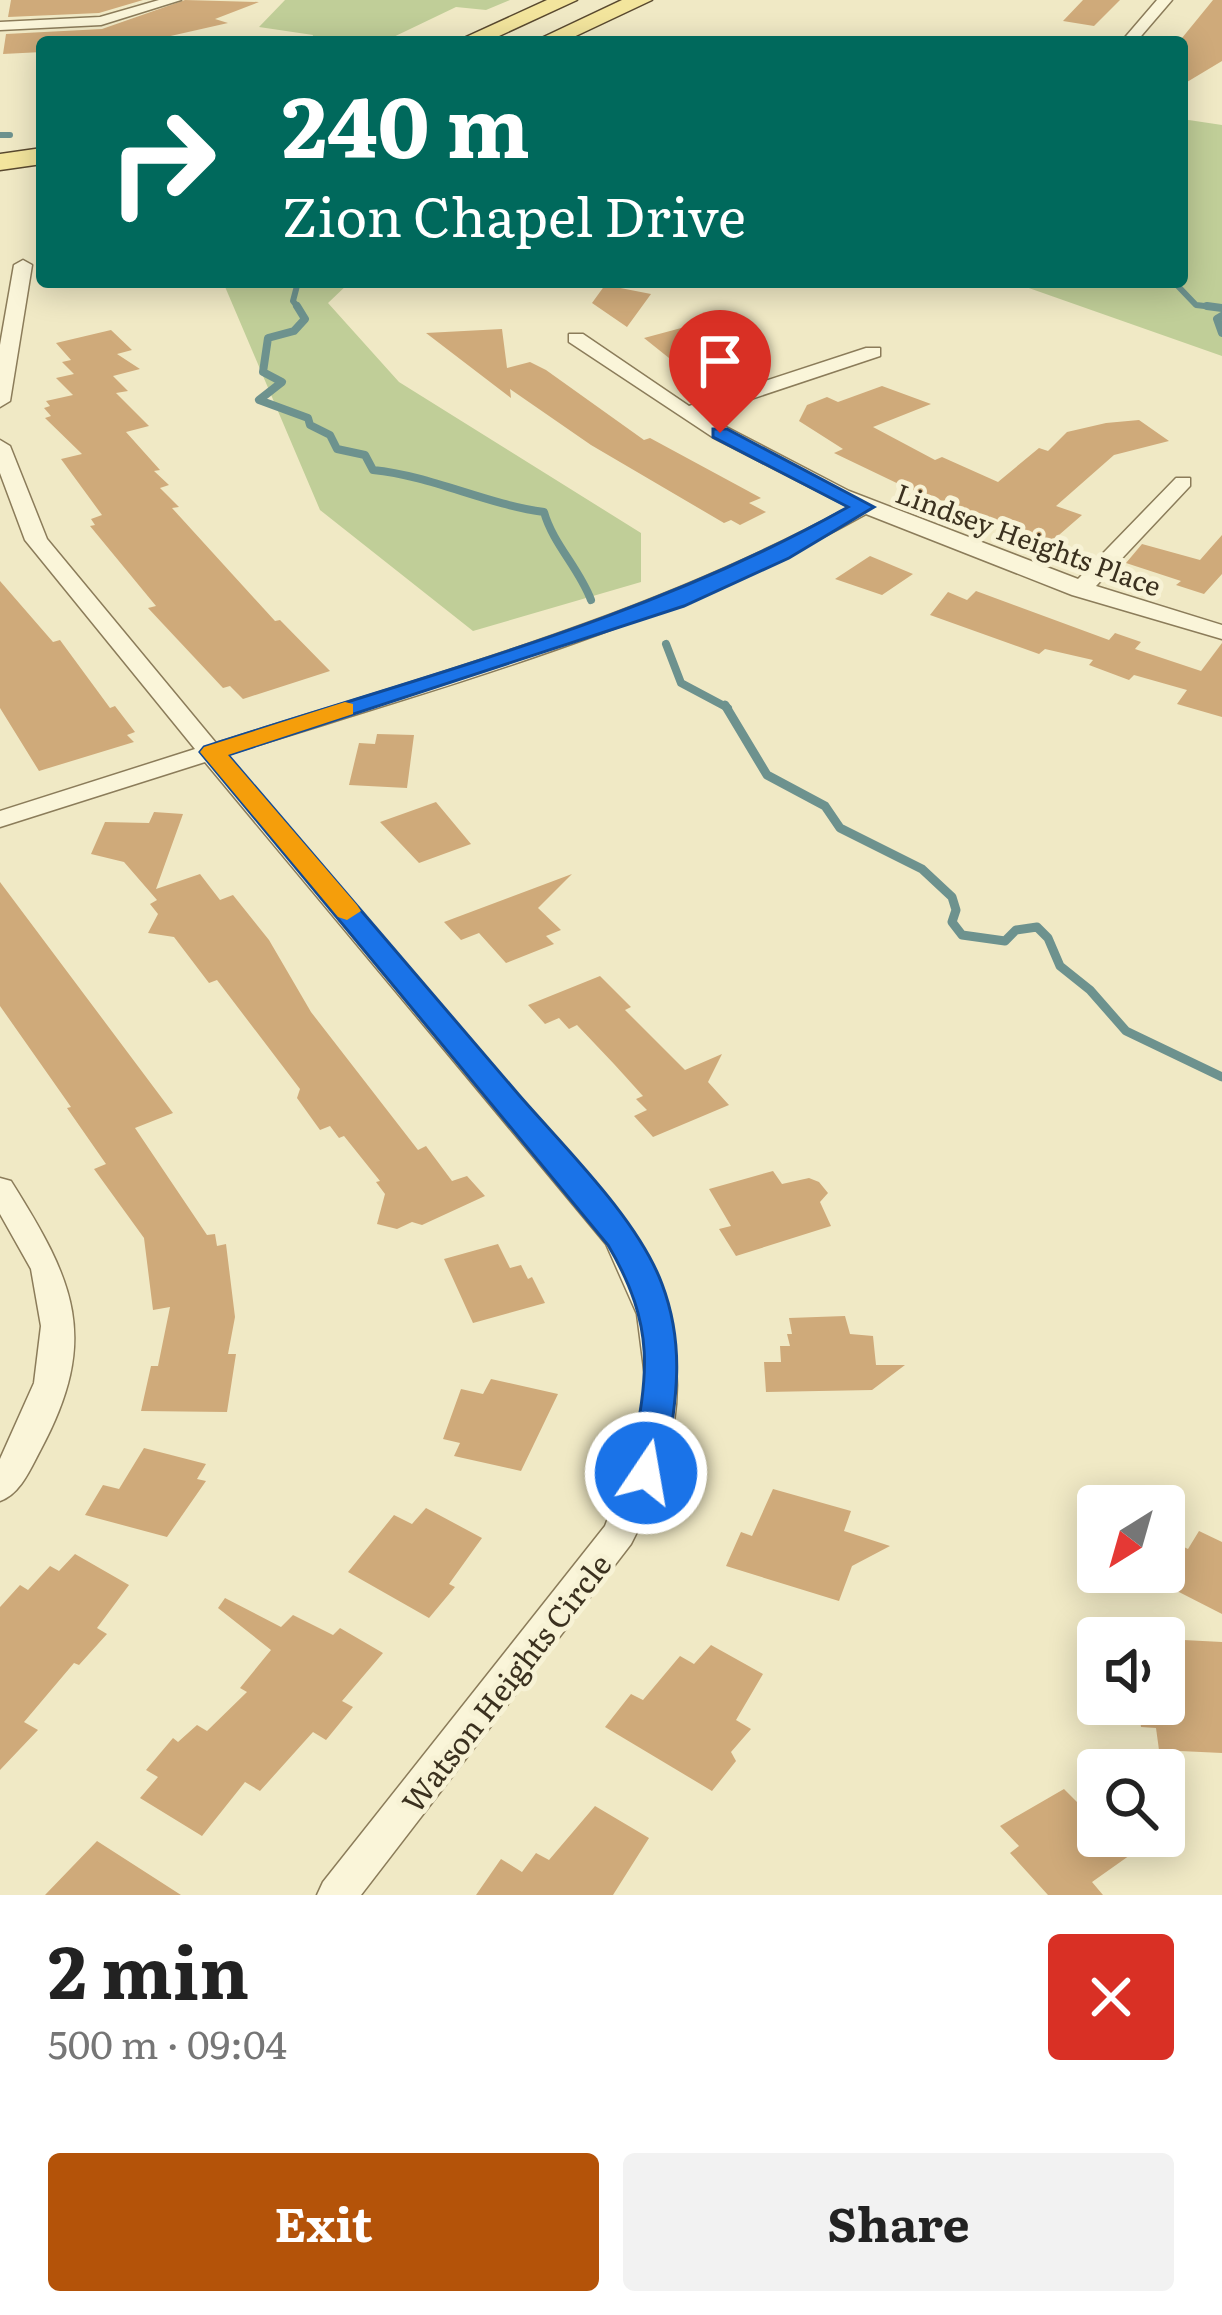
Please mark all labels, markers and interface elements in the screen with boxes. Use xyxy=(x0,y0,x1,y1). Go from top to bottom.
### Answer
text: 240 m xyxy=(282,59,530,184)
icon: right xyxy=(84,84,240,240)
text: Zion Chapel Drive xyxy=(282,173,746,254)
pin xyxy=(669,310,771,433)
icon: arrive xyxy=(687,328,753,394)
street label: Lindsey Heights Place xyxy=(891,471,1167,605)
position arrow xyxy=(583,1410,709,1536)
north arrow xyxy=(1077,1485,1185,1593)
map controls xyxy=(1077,1485,1185,1857)
street label: Watson Heights Circle xyxy=(390,1543,620,1821)
button: sound xyxy=(1077,1617,1185,1725)
button: search xyxy=(1077,1749,1185,1857)
text: 2 min xyxy=(48,1914,249,2021)
button: close xyxy=(1048,1934,1174,2060)
text: 500 m · 09:04 xyxy=(48,2013,287,2071)
button: Exit xyxy=(48,2153,599,2291)
button: Share xyxy=(623,2153,1174,2291)

